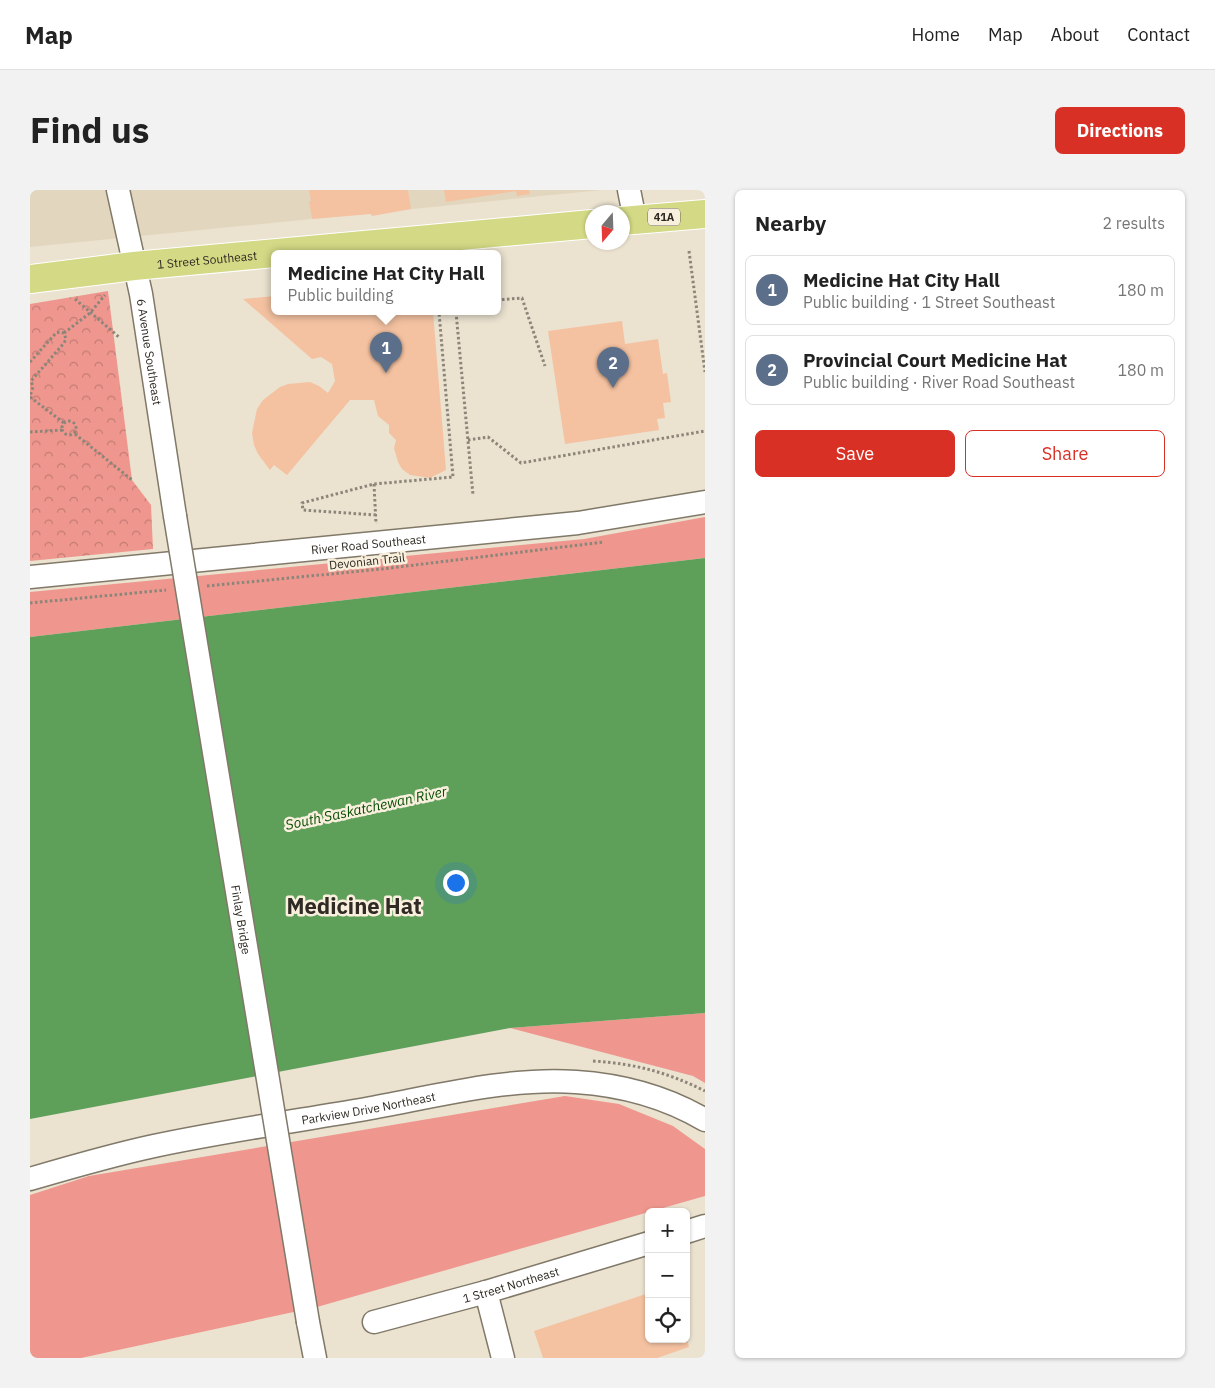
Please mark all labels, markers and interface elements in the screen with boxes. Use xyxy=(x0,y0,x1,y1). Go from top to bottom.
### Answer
text: Map xyxy=(25,19,73,51)
text: Home xyxy=(912,23,960,46)
text: Map xyxy=(988,23,1023,46)
text: About xyxy=(1051,23,1099,46)
text: Contact xyxy=(1127,23,1190,46)
text: Find us xyxy=(30,107,149,153)
button: Directions xyxy=(1055,107,1185,154)
north arrow xyxy=(585,205,630,250)
road number: 41A xyxy=(648,208,680,226)
text: Nearby xyxy=(755,209,826,237)
text: 2 results xyxy=(1102,213,1165,233)
street label: 1 Street Southeast xyxy=(156,247,258,271)
popup xyxy=(271,250,501,315)
text: Medicine Hat City Hall xyxy=(288,261,484,285)
text: Medicine Hat City Hall xyxy=(803,268,1000,292)
text: 1 xyxy=(767,280,777,300)
text: 180 m xyxy=(1117,280,1164,300)
text: Public building xyxy=(288,285,393,305)
text: Public building · 1 Street Southeast xyxy=(803,292,1055,312)
street label: 6 Avenue Southeast xyxy=(134,298,165,406)
pin: 1 xyxy=(370,332,402,373)
pin: 2 xyxy=(597,347,629,388)
text: Provincial Court Medicine Hat xyxy=(803,348,1067,372)
text: 2 xyxy=(767,360,777,380)
text: 180 m xyxy=(1117,360,1164,380)
text: Public building · River Road Southeast xyxy=(803,372,1075,392)
button: Save xyxy=(755,430,955,477)
button: Share xyxy=(965,430,1165,477)
street label: River Road Southeast xyxy=(310,531,427,557)
street label: Devonian Trail xyxy=(328,550,406,572)
water label: South Saskatchewan River xyxy=(284,782,449,834)
your location xyxy=(443,870,469,896)
street label: Finlay Bridge xyxy=(228,884,255,956)
district label: Medicine Hat xyxy=(286,891,422,920)
street label: Parkview Drive Northeast xyxy=(300,1088,437,1127)
map controls xyxy=(645,1208,690,1343)
button: + xyxy=(645,1208,690,1253)
button: − xyxy=(645,1253,690,1298)
street label: 1 Street Northeast xyxy=(461,1263,561,1305)
button: locate xyxy=(645,1298,690,1343)

